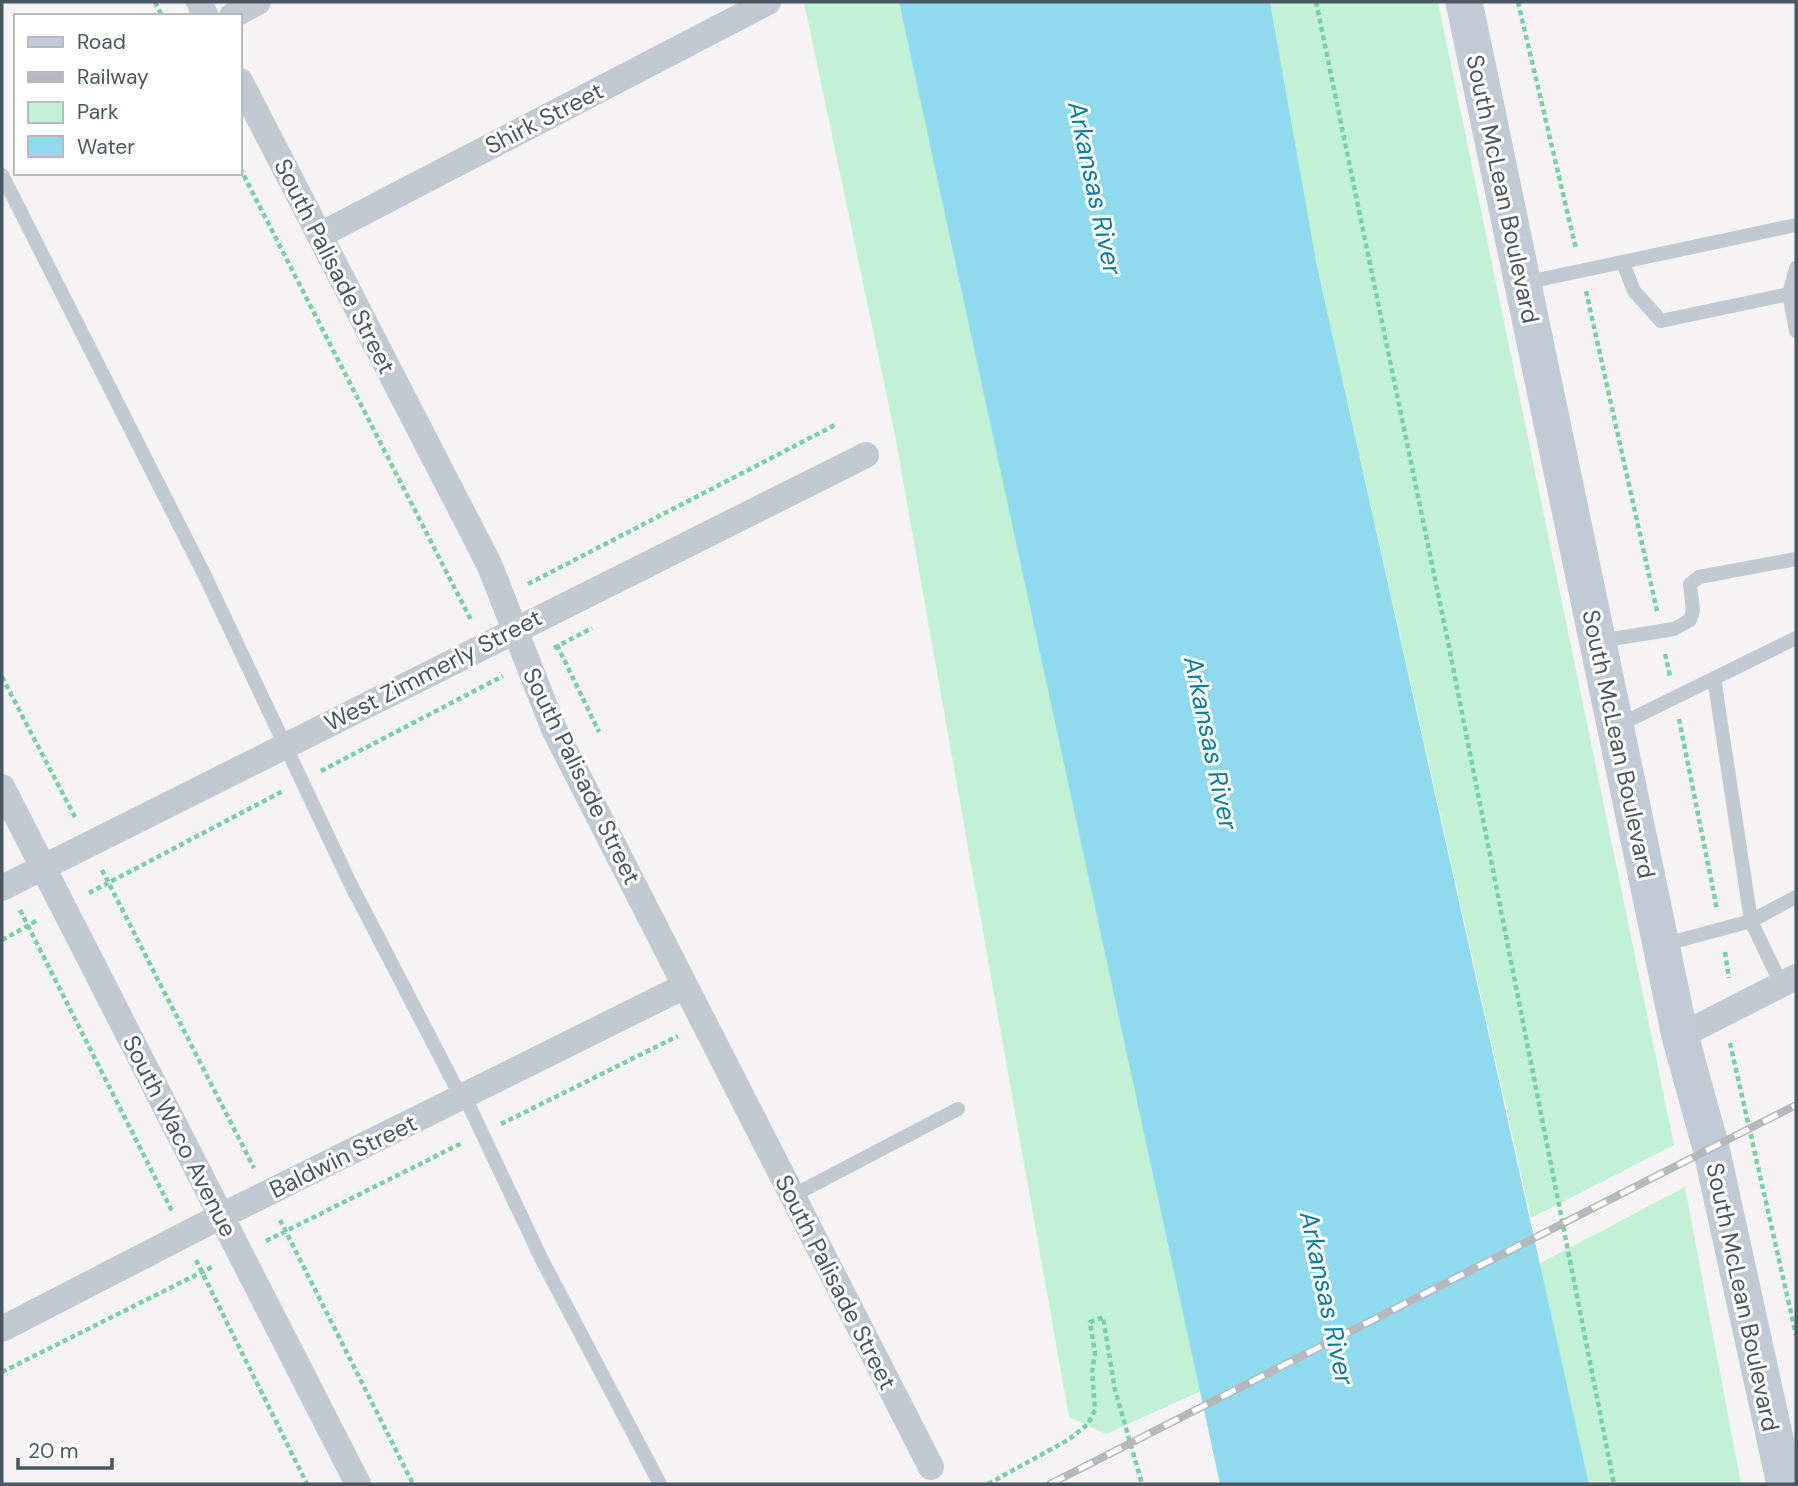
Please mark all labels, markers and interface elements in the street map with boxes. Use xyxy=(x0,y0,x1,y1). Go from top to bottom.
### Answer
legend xyxy=(14,14,242,175)
text: Road xyxy=(77,28,126,56)
street label: South McLean Boulevard xyxy=(1459,52,1547,326)
text: Railway xyxy=(77,63,149,91)
street label: Shirk Street xyxy=(480,75,608,161)
water label: Arkansas River xyxy=(1060,97,1130,279)
text: Park xyxy=(77,98,119,126)
text: Water xyxy=(77,133,135,161)
street label: South Palisade Street xyxy=(267,153,403,379)
street label: West Zimmerly Street xyxy=(319,602,547,738)
street label: South McLean Boulevard xyxy=(1575,607,1663,881)
water label: Arkansas River xyxy=(1176,652,1246,834)
street label: South Palisade Street xyxy=(516,663,648,889)
street label: South Waco Avenue xyxy=(116,1030,244,1242)
street label: Baldwin Street xyxy=(264,1107,422,1205)
street label: South McLean Boulevard xyxy=(1699,1160,1787,1434)
street label: South Palisade Street xyxy=(768,1169,904,1395)
water label: Arkansas River xyxy=(1292,1207,1362,1389)
scale bar xyxy=(18,1426,112,1470)
text: 20 m xyxy=(28,1437,79,1465)

